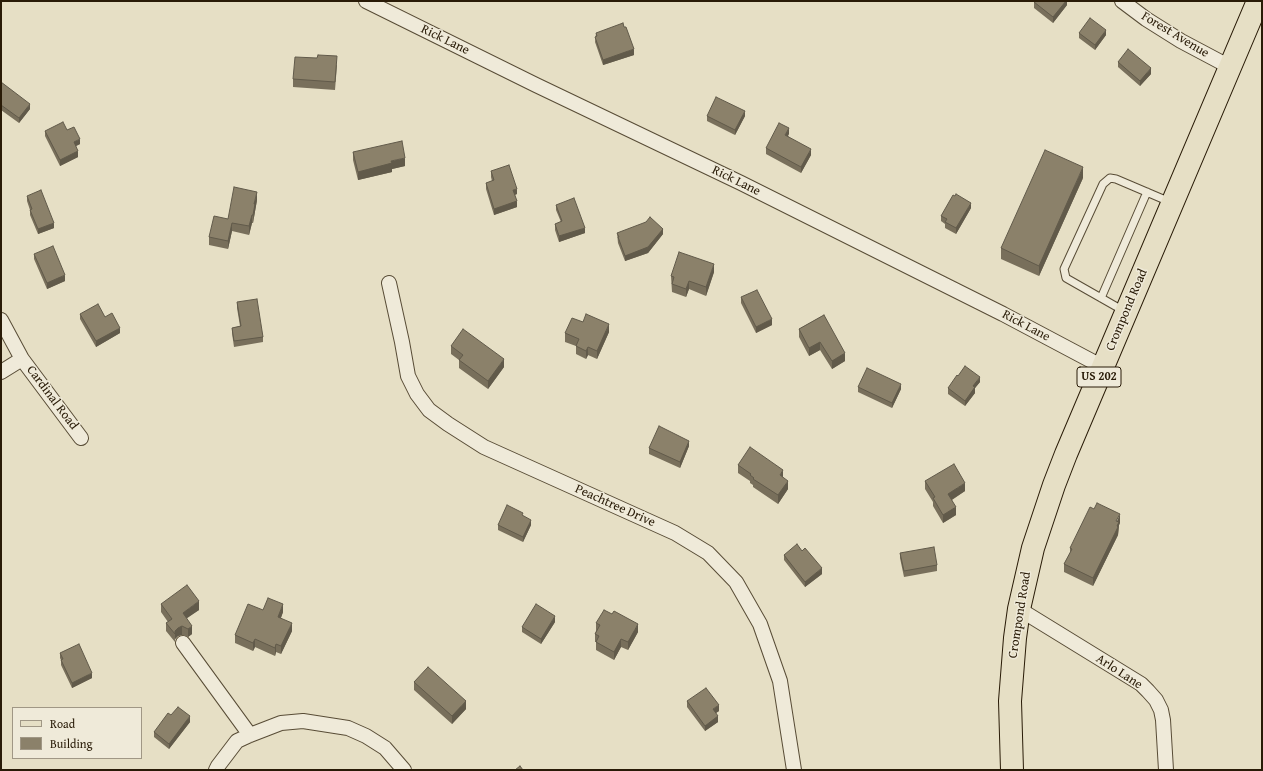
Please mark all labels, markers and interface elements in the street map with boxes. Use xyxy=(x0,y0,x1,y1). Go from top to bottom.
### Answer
street label: Forest Avenue xyxy=(1138,9,1212,61)
street label: Rick Lane xyxy=(418,22,472,58)
street label: Rick Lane xyxy=(709,163,763,199)
street label: Crompond Road xyxy=(1103,267,1151,353)
street label: Rick Lane xyxy=(999,307,1053,345)
street label: Cardinal Road xyxy=(23,363,81,433)
road number: US 202 xyxy=(1077,367,1121,387)
street label: Peachtree Drive xyxy=(573,481,657,531)
street label: Crompond Road xyxy=(1005,571,1035,659)
street label: Arlo Lane xyxy=(1093,651,1145,693)
legend xyxy=(12,707,142,759)
text: Road xyxy=(50,715,75,732)
text: Building xyxy=(50,735,93,752)

